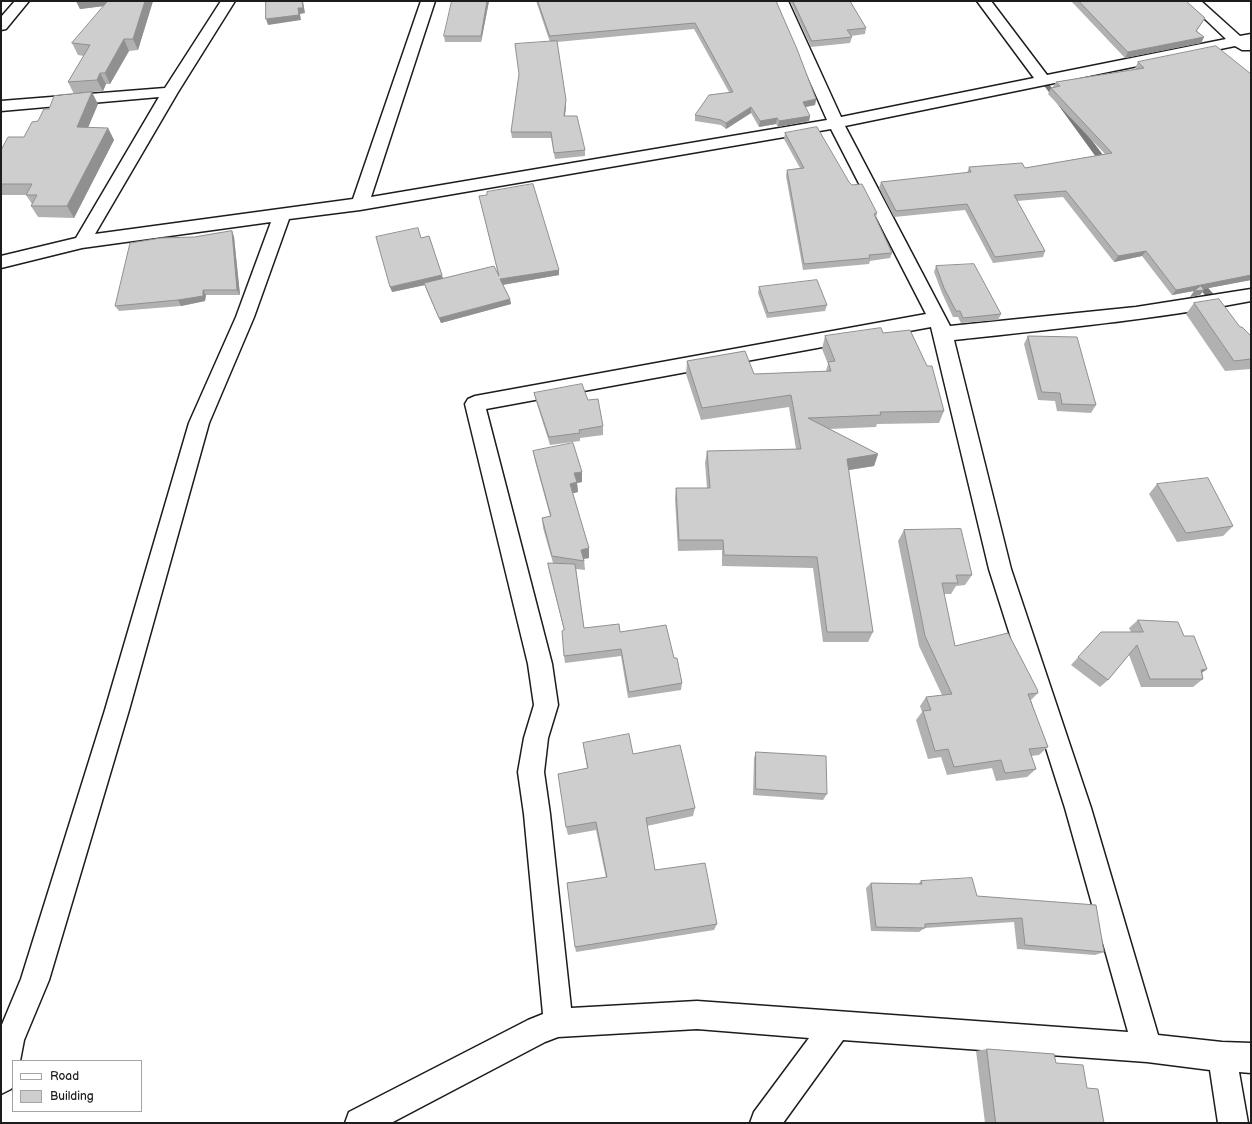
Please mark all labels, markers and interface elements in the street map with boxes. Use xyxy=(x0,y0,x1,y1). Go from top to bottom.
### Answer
legend xyxy=(12,1060,142,1112)
text: Road xyxy=(50,1069,79,1084)
text: Building xyxy=(50,1089,94,1104)

